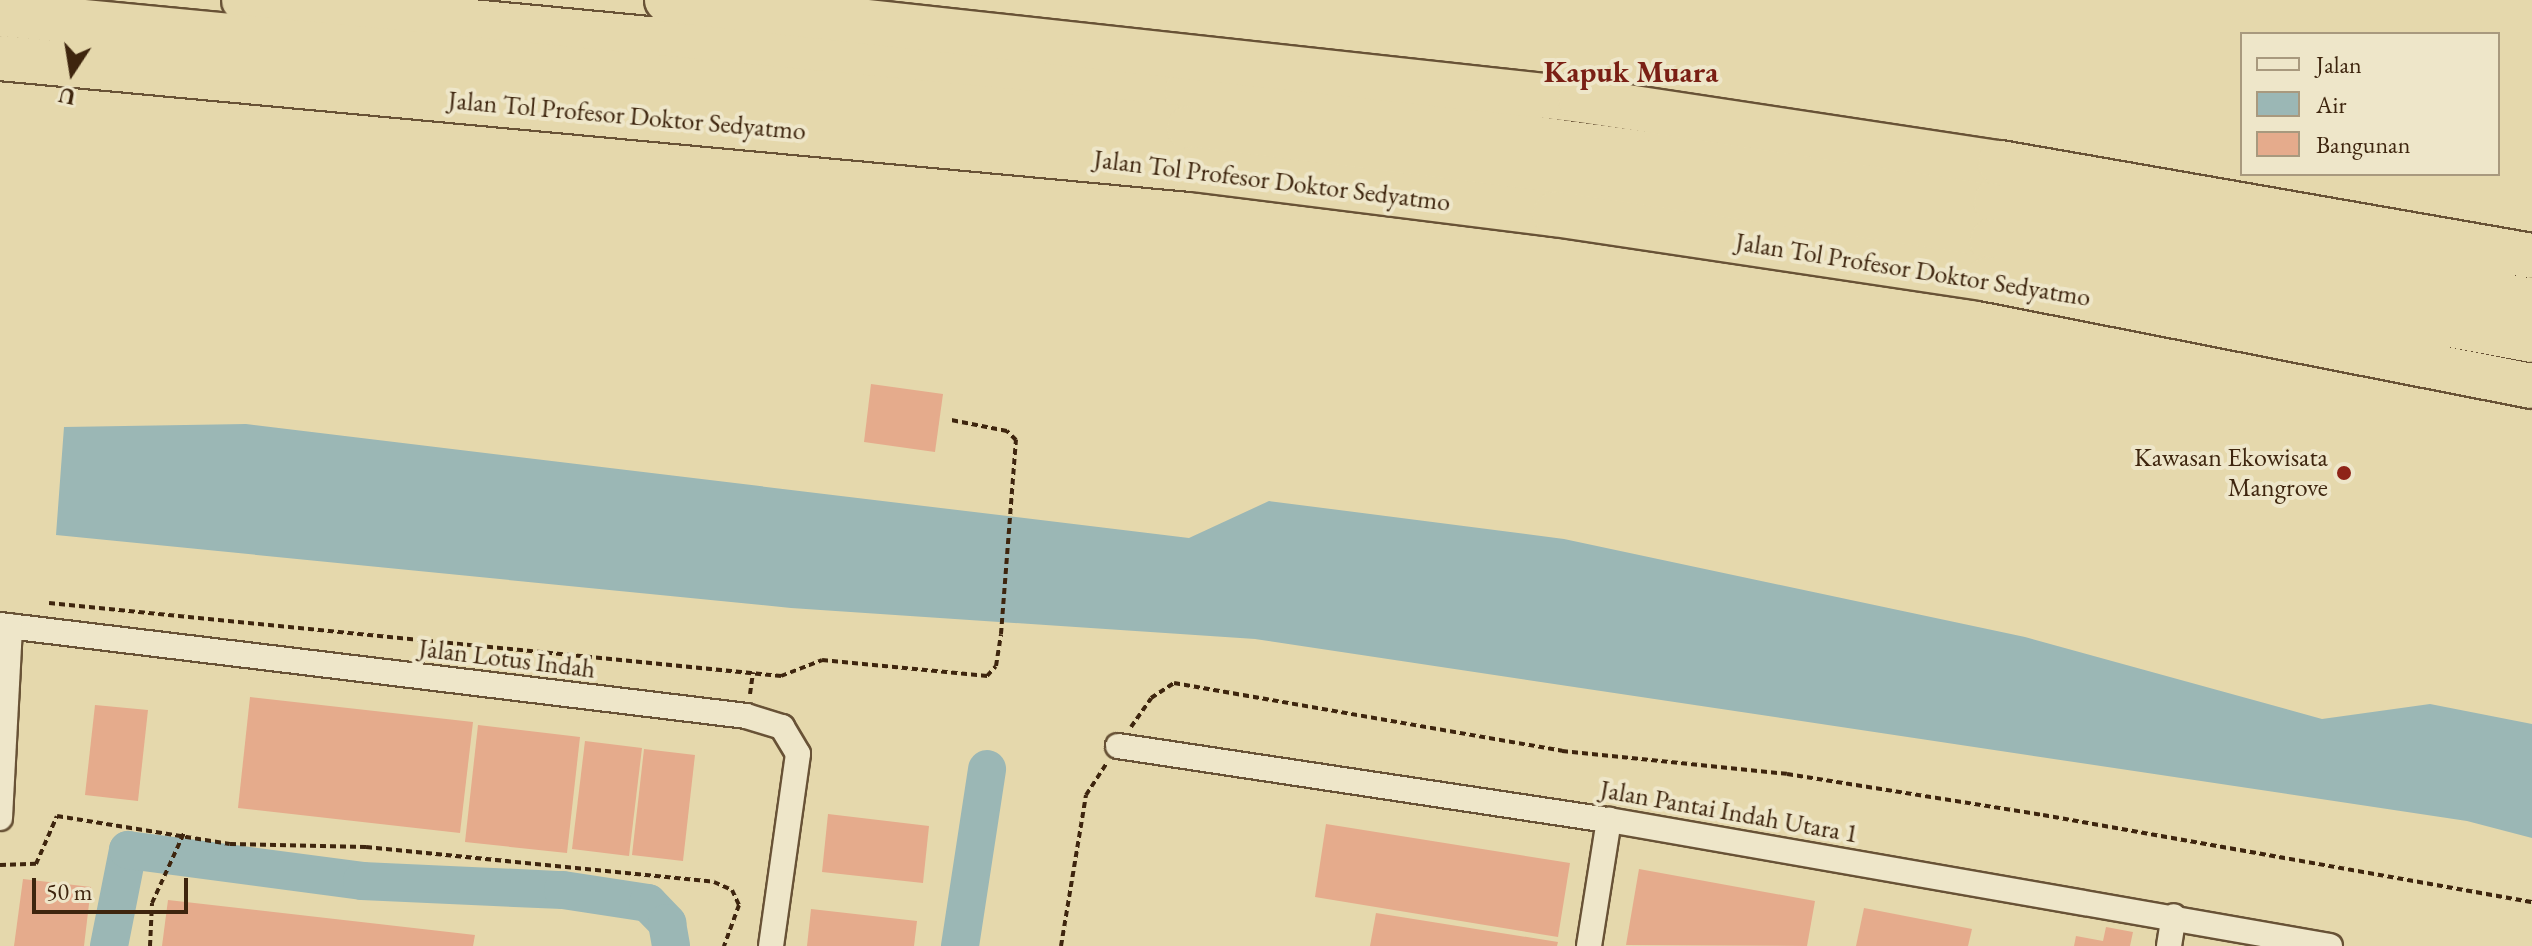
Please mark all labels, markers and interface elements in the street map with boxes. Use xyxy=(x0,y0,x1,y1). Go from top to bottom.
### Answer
north arrow xyxy=(32,32,112,112)
legend xyxy=(2240,32,2500,176)
text: Jalan xyxy=(2316,49,2362,80)
district label: Kapuk Muara xyxy=(1544,54,1718,90)
text: U xyxy=(56,80,78,112)
street label: Jalan Tol Profesor Doktor Sedyatmo xyxy=(447,85,807,147)
text: Air xyxy=(2316,89,2347,120)
text: Bangunan xyxy=(2316,129,2410,160)
street label: Jalan Tol Profesor Doktor Sedyatmo xyxy=(1092,144,1452,218)
street label: Jalan Tol Profesor Doktor Sedyatmo xyxy=(1733,227,2093,313)
place label: Kawasan Ekowisata Mangrove xyxy=(2134,442,2328,504)
marker: Kawasan Ekowisata Mangrove xyxy=(2335,464,2353,482)
street label: Jalan Lotus Indah xyxy=(417,633,597,685)
street label: Jalan Pantai Indah Utara 1 xyxy=(1598,774,1860,850)
scale bar xyxy=(36,862,192,912)
text: 50 m xyxy=(46,876,93,907)

